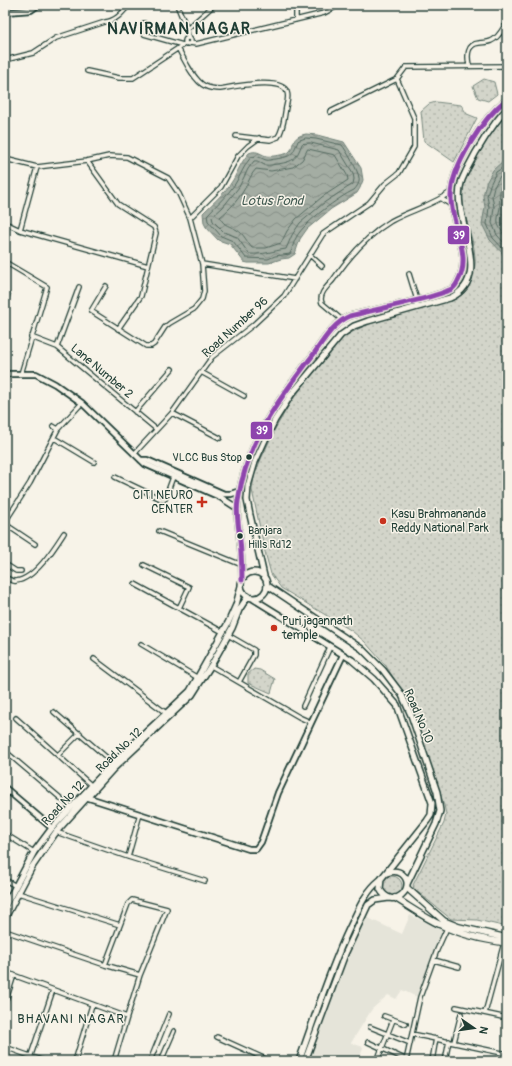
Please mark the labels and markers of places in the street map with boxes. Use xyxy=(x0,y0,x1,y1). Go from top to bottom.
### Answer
place label: VLCC Bus Stop xyxy=(172,451,242,464)
marker: VLCC Bus Stop xyxy=(244,452,254,462)
place label: CITI NEURO CENTER xyxy=(133,488,193,517)
marker: CITI NEURO CENTER xyxy=(196,496,208,508)
place label: Kasu Brahmananda Reddy National Park xyxy=(391,507,489,536)
marker: Kasu Brahmananda Reddy National Park xyxy=(378,516,388,526)
place label: Banjara Hills Rd12 xyxy=(248,524,292,551)
marker: Banjara Hills Rd12 xyxy=(235,531,245,541)
place label: Puri jagannath temple xyxy=(281,614,353,643)
marker: Puri jagannath temple xyxy=(269,623,279,633)

